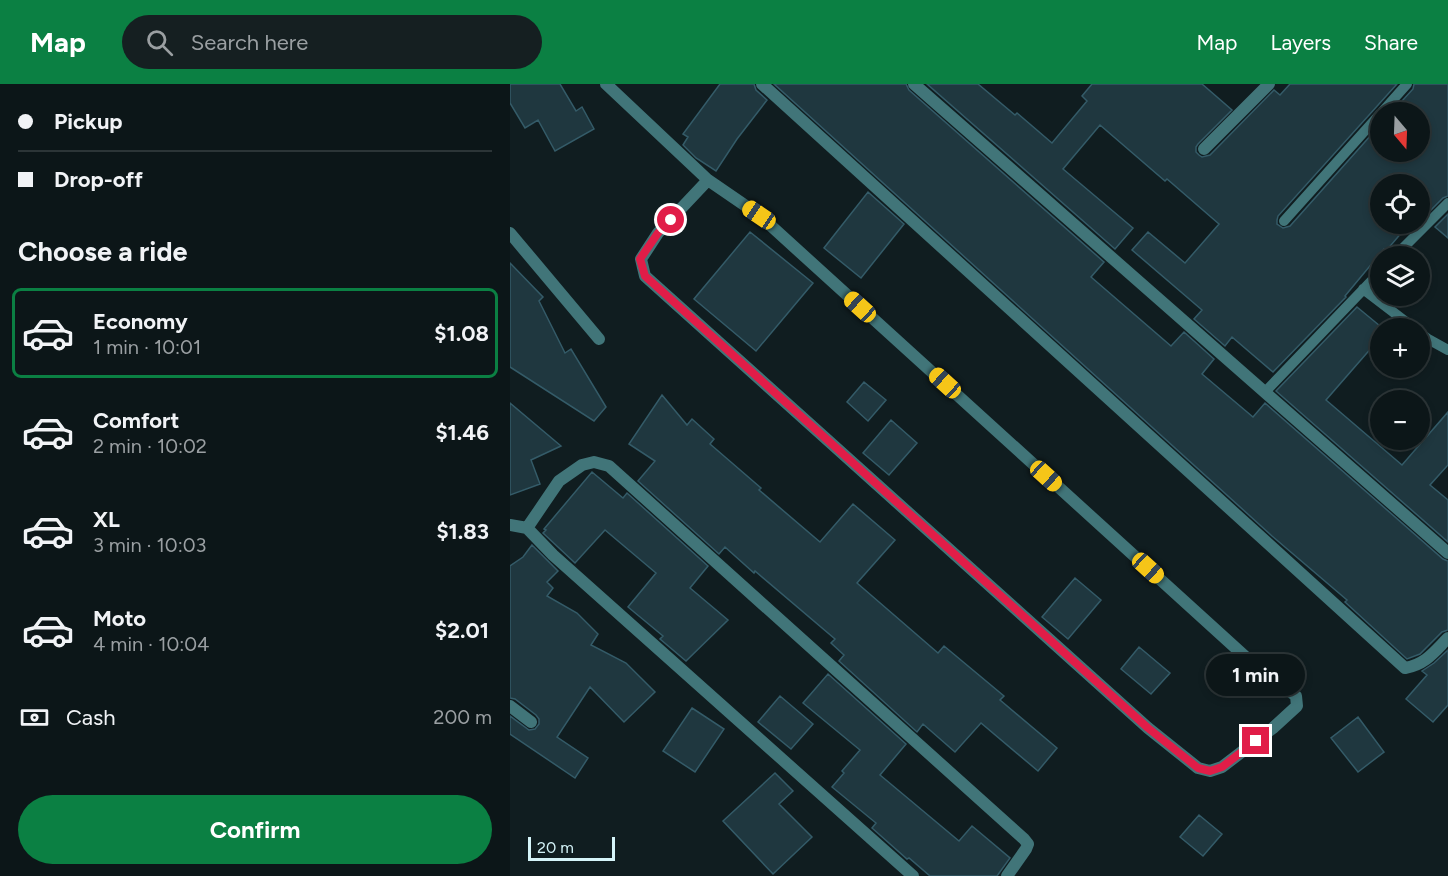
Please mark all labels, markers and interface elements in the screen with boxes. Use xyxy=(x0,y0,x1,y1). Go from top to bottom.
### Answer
search box xyxy=(122,15,542,69)
text: Map xyxy=(30,25,86,59)
icon: search xyxy=(143,26,176,59)
text: Search here xyxy=(191,29,308,56)
text: Map xyxy=(1197,30,1237,55)
text: Layers xyxy=(1270,30,1331,55)
text: Share xyxy=(1364,30,1418,55)
north arrow xyxy=(1370,102,1430,162)
map controls xyxy=(1370,102,1430,450)
text: Pickup xyxy=(54,108,123,135)
text: Drop-off xyxy=(54,166,143,193)
button: locate xyxy=(1370,174,1430,234)
car xyxy=(739,197,779,233)
route start xyxy=(657,206,684,233)
text: Choose a ride xyxy=(18,235,187,268)
button: layers xyxy=(1370,246,1430,306)
car xyxy=(841,288,879,326)
icon: car xyxy=(21,306,75,360)
text: Economy xyxy=(93,308,188,335)
button: + xyxy=(1370,318,1430,378)
text: $1.08 xyxy=(434,320,489,347)
text: 1 min · 10:01 xyxy=(93,335,201,359)
car xyxy=(926,364,964,402)
button: − xyxy=(1370,390,1430,450)
icon: car xyxy=(21,405,75,459)
text: Comfort xyxy=(93,407,179,434)
text: $1.46 xyxy=(435,419,489,446)
text: 2 min · 10:02 xyxy=(93,434,207,458)
car xyxy=(1027,457,1065,495)
icon: car xyxy=(21,504,75,558)
text: XL xyxy=(93,506,120,533)
text: $1.83 xyxy=(436,518,489,545)
text: 3 min · 10:03 xyxy=(93,533,206,557)
car xyxy=(1129,549,1167,587)
icon: car xyxy=(21,603,75,657)
text: Moto xyxy=(93,605,146,632)
text: $2.01 xyxy=(435,617,489,644)
text: 4 min · 10:04 xyxy=(93,632,210,656)
callout: 1 min xyxy=(1206,654,1305,696)
text: 1 min xyxy=(1232,663,1279,687)
icon: cash xyxy=(18,701,51,734)
text: Cash xyxy=(66,704,116,731)
text: 200 m xyxy=(433,705,492,729)
route end xyxy=(1242,727,1269,754)
button: Confirm xyxy=(18,795,492,864)
scale bar xyxy=(528,834,615,862)
text: 20 m xyxy=(537,838,574,857)

